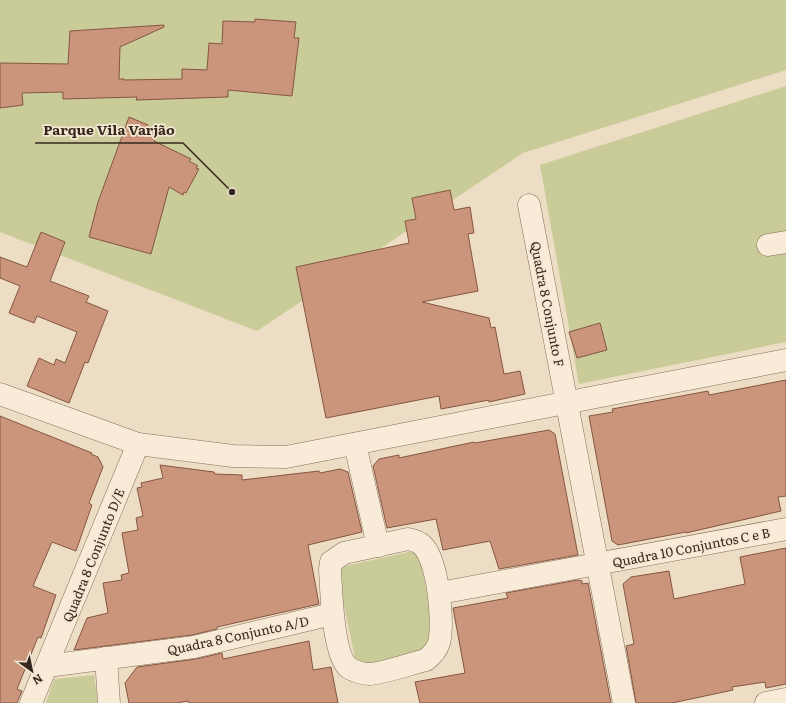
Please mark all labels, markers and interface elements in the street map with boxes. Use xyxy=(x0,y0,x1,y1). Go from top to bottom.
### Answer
callout: Parque Vila Varjão xyxy=(35,117,183,143)
text: Parque Vila Varjão xyxy=(43,119,175,139)
street label: Quadra 8 Conjunto F xyxy=(527,240,569,368)
street label: Quadra 8 Conjunto D/E xyxy=(57,485,129,625)
street label: Quadra 10 Conjuntos C e B xyxy=(611,522,772,572)
street label: Quadra 8 Conjunto A/D xyxy=(165,611,311,659)
north arrow xyxy=(12,651,52,691)
text: N xyxy=(30,671,46,689)

